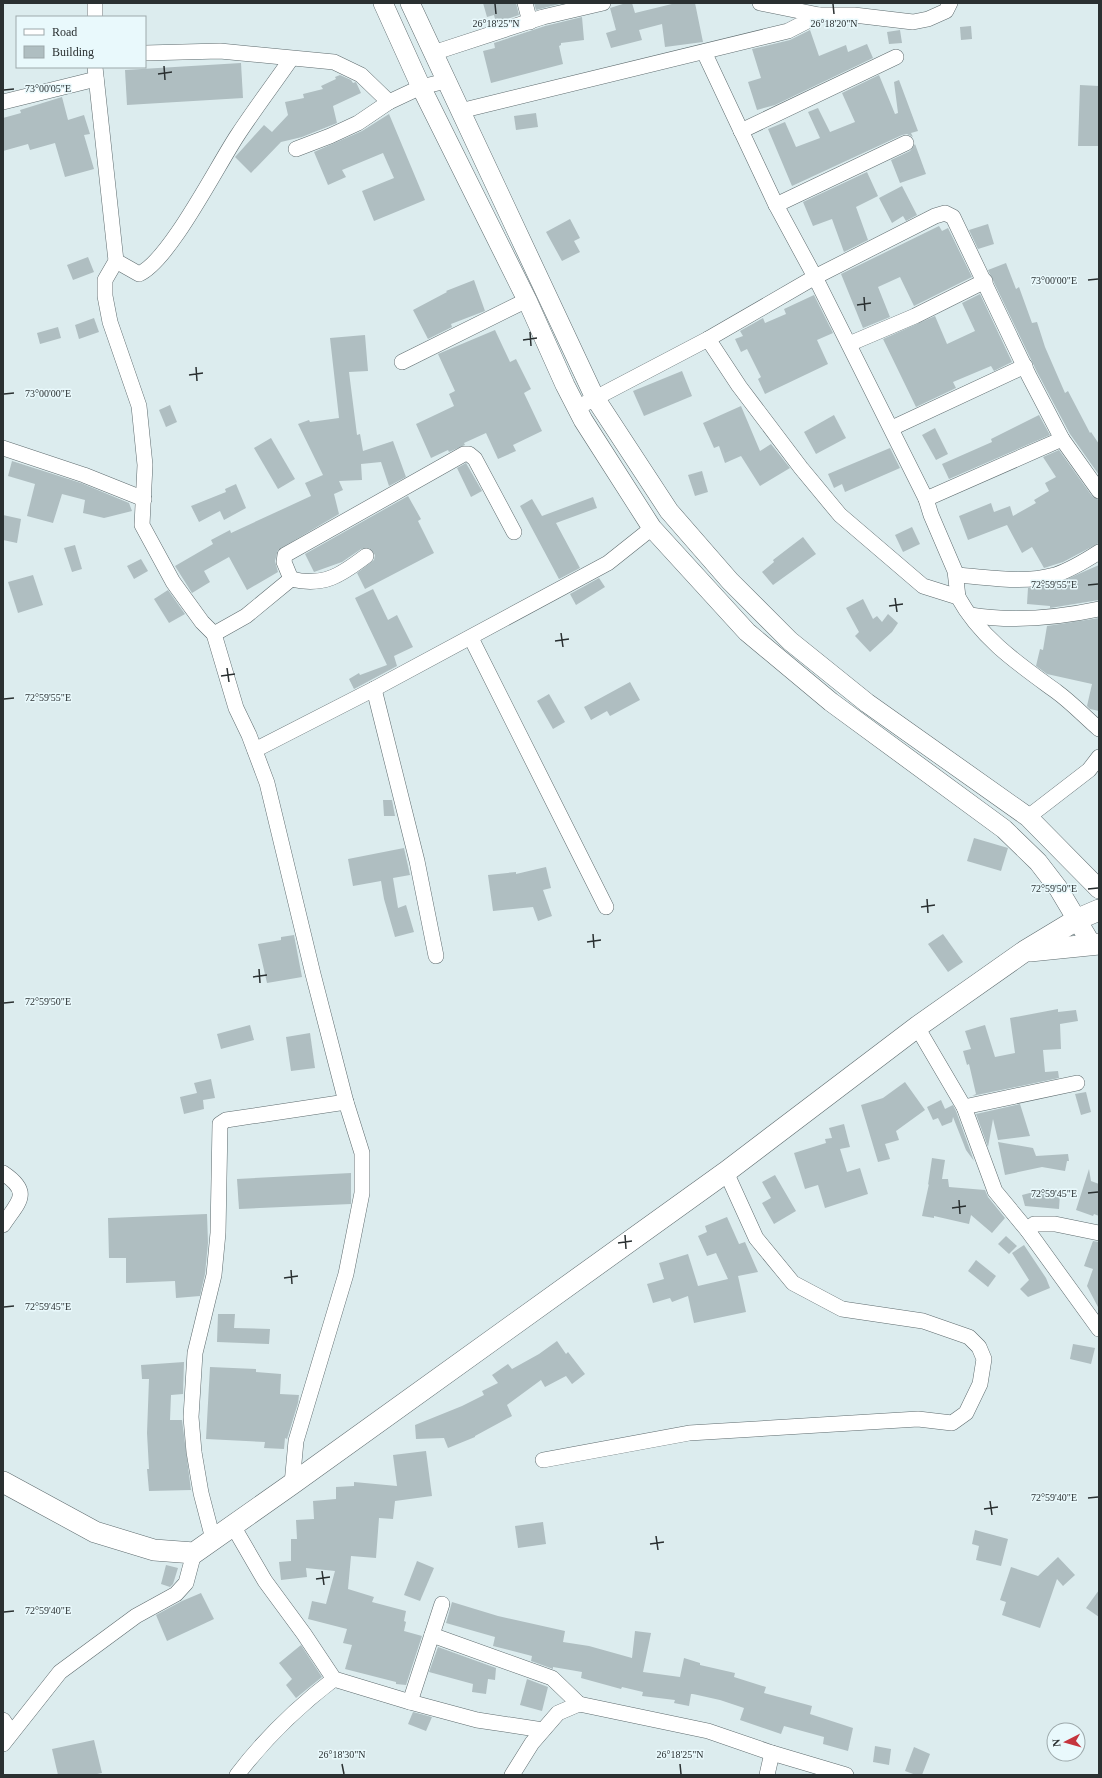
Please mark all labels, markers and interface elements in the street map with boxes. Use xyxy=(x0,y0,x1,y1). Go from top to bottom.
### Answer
legend xyxy=(16,16,146,68)
text: 26°18'25"N xyxy=(472,18,520,29)
text: 26°18'20"N xyxy=(810,18,858,29)
text: Road xyxy=(52,25,77,39)
text: Building xyxy=(52,45,94,59)
text: 73°00'05"E xyxy=(25,83,71,94)
text: 73°00'00"E xyxy=(1031,275,1077,286)
text: 73°00'00"E xyxy=(25,388,71,399)
text: 72°59'55"E xyxy=(1031,579,1077,590)
text: 72°59'55"E xyxy=(25,692,71,703)
text: 72°59'50"E xyxy=(1031,883,1077,894)
text: 72°59'50"E xyxy=(25,996,71,1007)
text: 72°59'45"E xyxy=(1031,1188,1077,1199)
text: 72°59'45"E xyxy=(25,1301,71,1312)
text: 72°59'40"E xyxy=(1031,1492,1077,1503)
text: 72°59'40"E xyxy=(25,1605,71,1616)
north arrow xyxy=(1046,1722,1086,1762)
text: N xyxy=(1050,1738,1062,1748)
text: 26°18'30"N xyxy=(318,1749,366,1760)
text: 26°18'25"N xyxy=(656,1749,704,1760)

